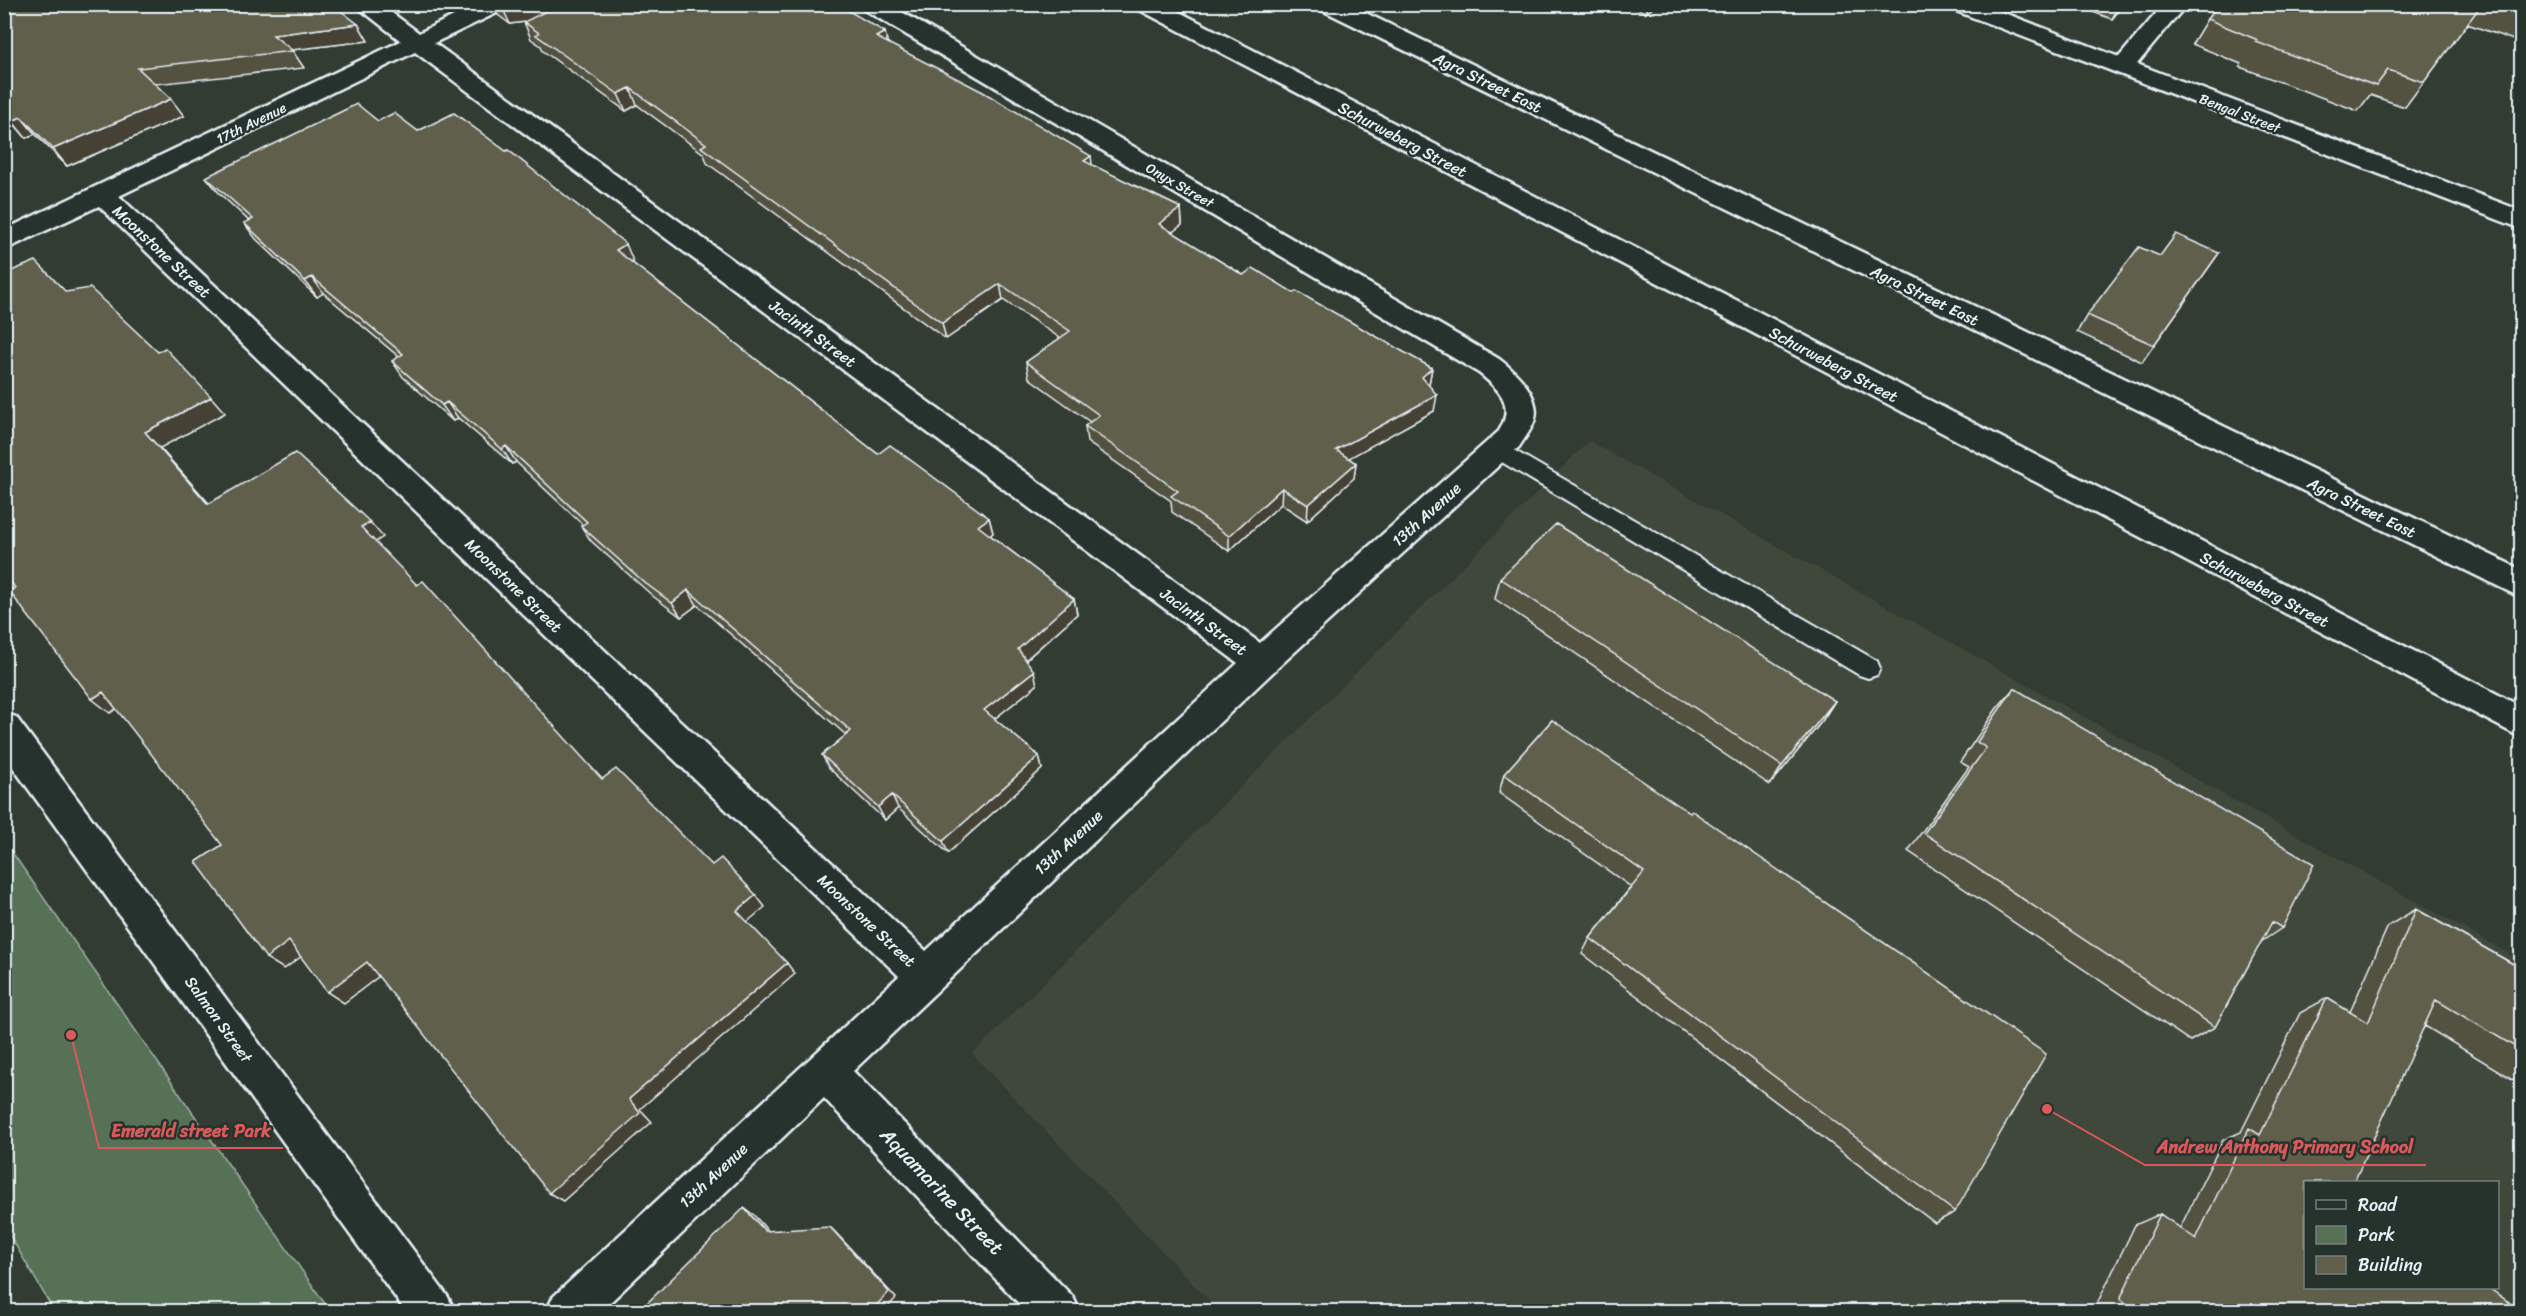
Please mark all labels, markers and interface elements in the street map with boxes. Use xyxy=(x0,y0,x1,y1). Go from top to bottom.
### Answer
street label: Agra Street East xyxy=(1428,43,1547,121)
street label: Bengal Street xyxy=(2195,86,2285,141)
street label: Schurweberg Street xyxy=(1333,93,1473,186)
street label: 17th Avenue xyxy=(212,95,291,151)
street label: Onyx Street xyxy=(1141,156,1220,216)
street label: Moonstone Street xyxy=(105,197,218,305)
street label: Agra Street East xyxy=(1865,256,1984,334)
street label: Jacinth Street xyxy=(762,291,863,375)
street label: Schurweberg Street xyxy=(1764,318,1904,411)
street label: Agra Street East xyxy=(2302,468,2421,546)
street label: 13th Avenue xyxy=(1385,475,1468,554)
street label: Moonstone Street xyxy=(458,531,569,640)
street label: Schurweberg Street xyxy=(2195,543,2335,636)
street label: Jacinth Street xyxy=(1153,579,1254,663)
street label: 13th Avenue xyxy=(1027,802,1110,882)
street label: Moonstone Street xyxy=(810,866,923,974)
street label: Salmon Street xyxy=(177,970,261,1069)
callout: Emerald street Park xyxy=(99,1112,283,1148)
text: Emerald street Park xyxy=(111,1115,271,1147)
street label: Aquamarine Street xyxy=(870,1118,1012,1264)
callout: Andrew Anthony Primary School xyxy=(2145,1129,2426,1165)
text: Andrew Anthony Primary School xyxy=(2156,1131,2414,1163)
street label: 13th Avenue xyxy=(672,1135,755,1215)
legend xyxy=(2304,1181,2499,1289)
text: Road xyxy=(2358,1189,2398,1221)
text: Park xyxy=(2358,1219,2395,1251)
text: Building xyxy=(2358,1249,2422,1281)

